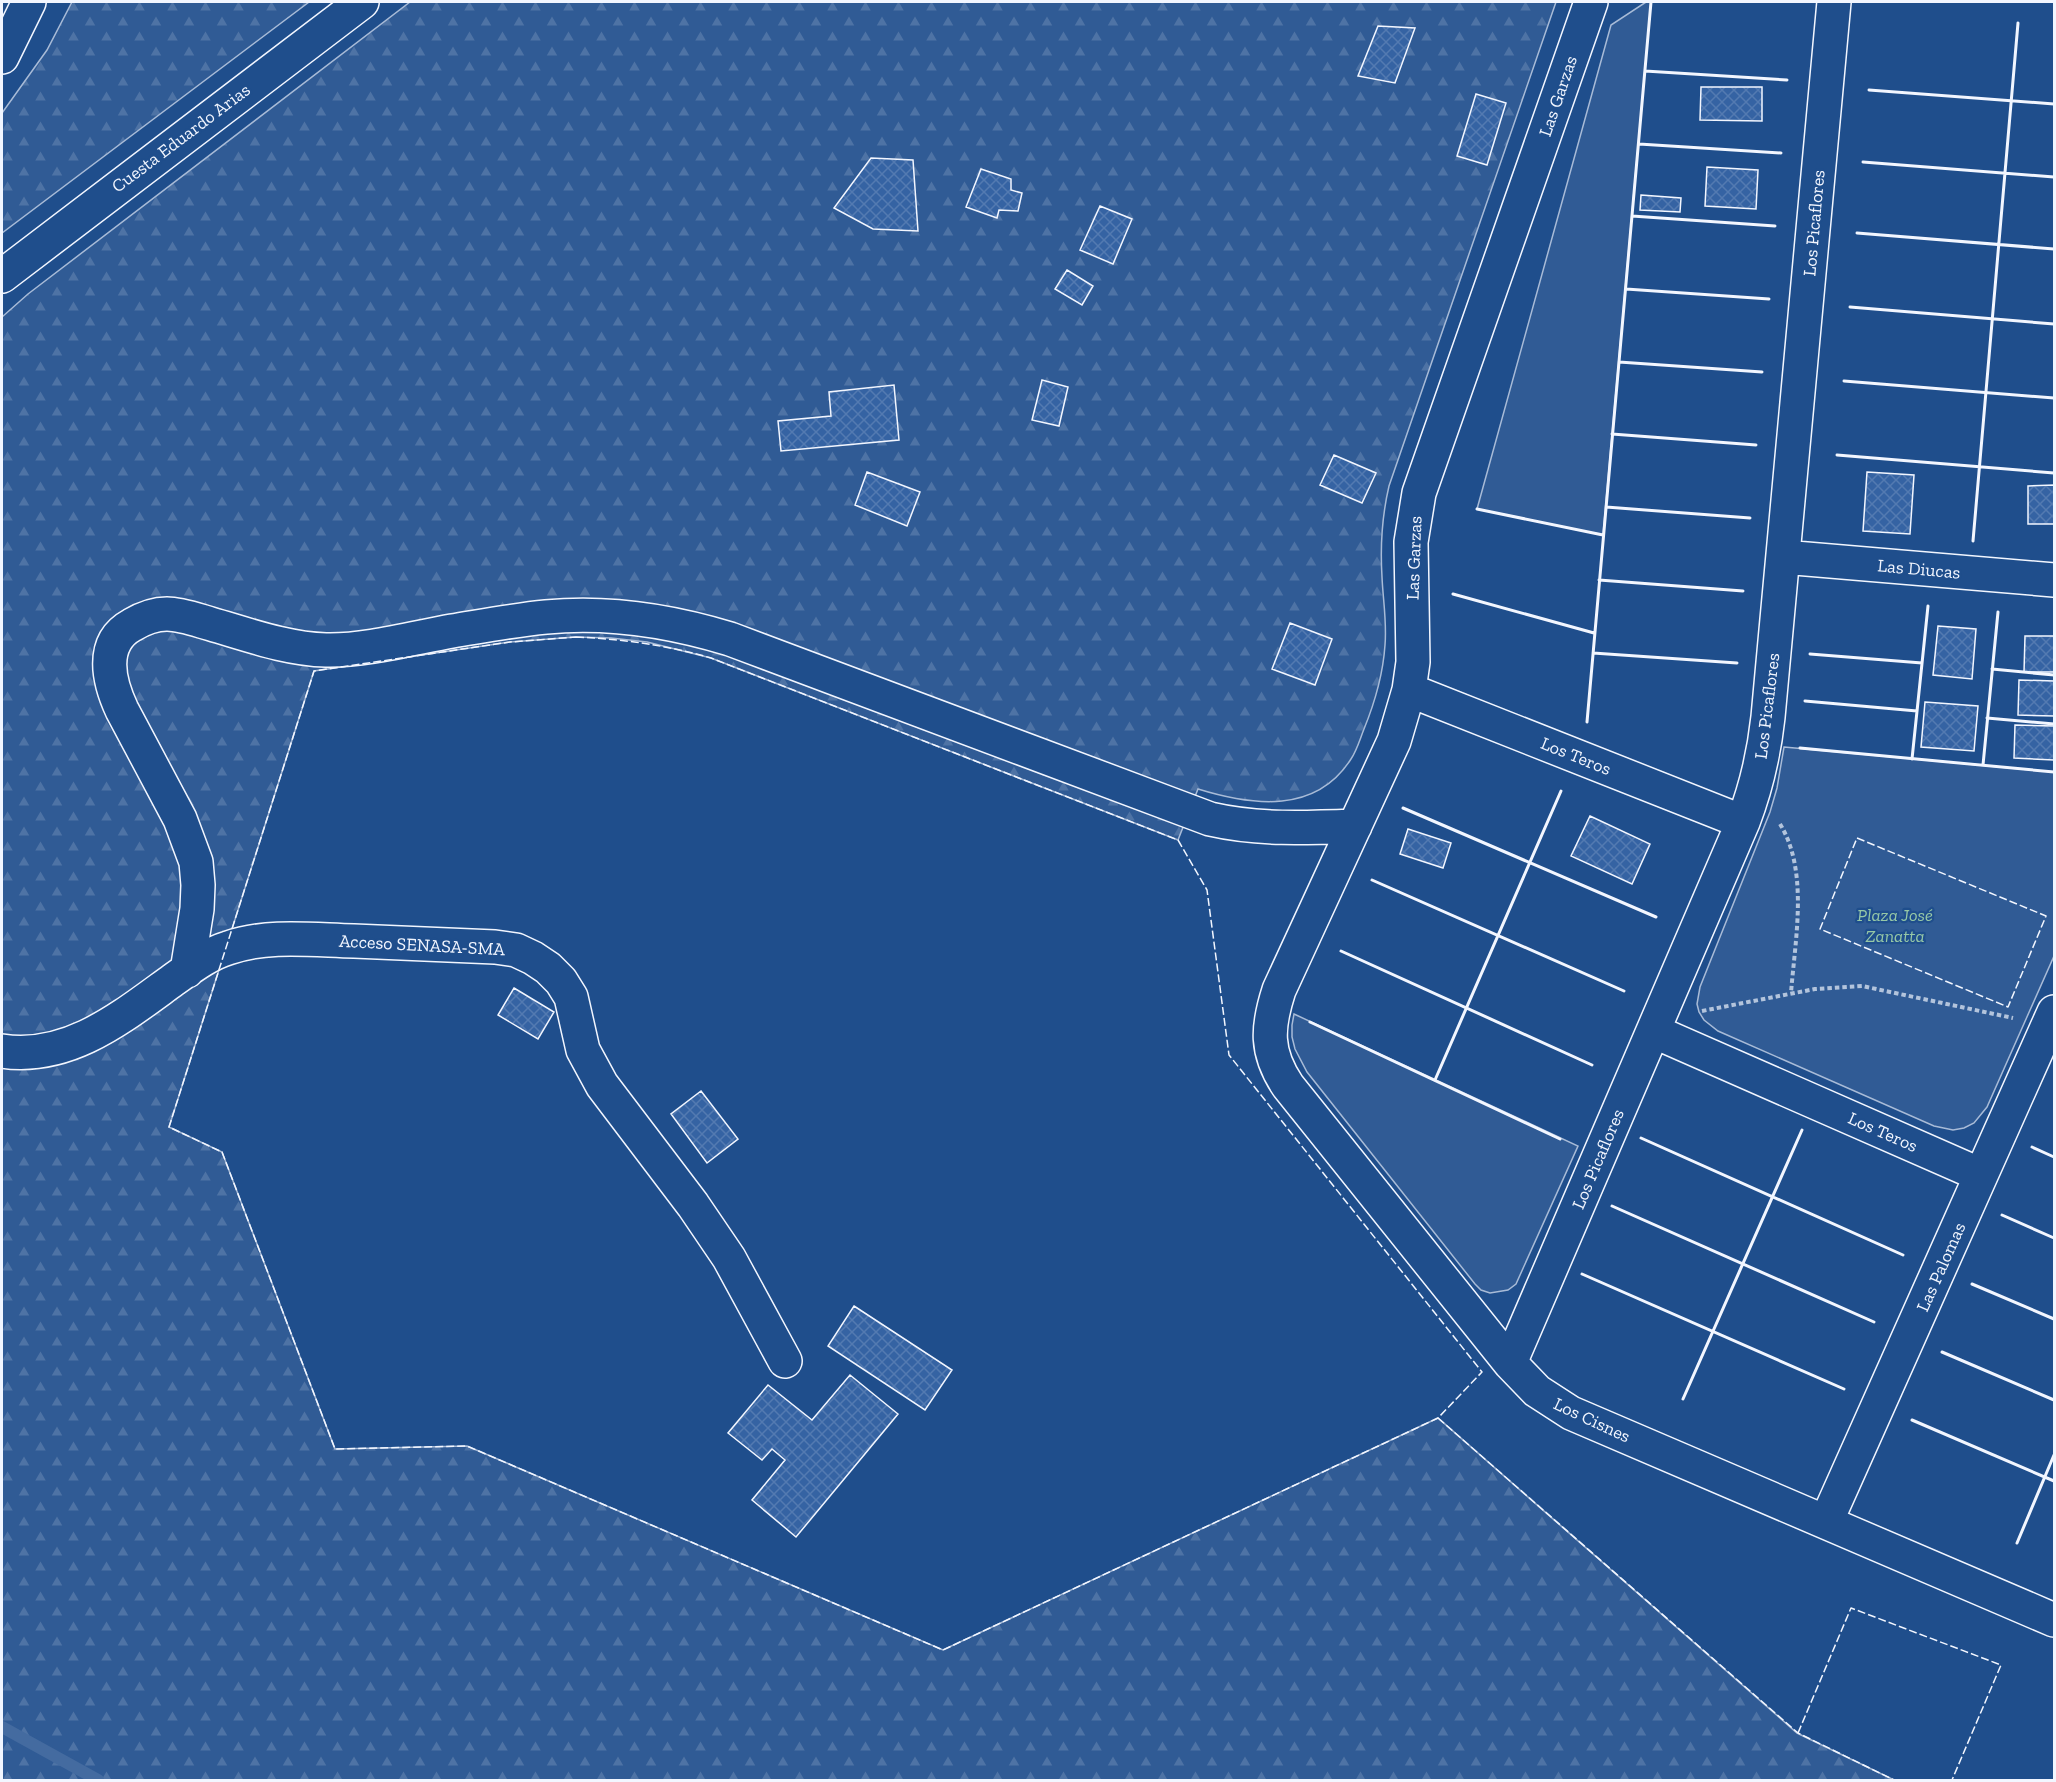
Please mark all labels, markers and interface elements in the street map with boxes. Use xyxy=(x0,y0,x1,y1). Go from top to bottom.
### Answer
street label: Las Garzas xyxy=(1534,53,1582,139)
street label: Cuesta Eduardo Arias xyxy=(107,79,255,197)
street label: Los Picaflores xyxy=(1798,169,1830,277)
street label: Las Garzas xyxy=(1402,515,1426,600)
street label: Las Diucas xyxy=(1877,554,1962,584)
street label: Los Picaflores xyxy=(1750,652,1784,760)
street label: Los Teros xyxy=(1538,732,1614,780)
park label: Plaza José Zanatta xyxy=(1857,904,1933,947)
street label: Acceso SENASA-SMA xyxy=(338,930,506,960)
street label: Los Picaflores xyxy=(1567,1105,1629,1212)
street label: Los Teros xyxy=(1845,1107,1921,1157)
street label: Las Palomas xyxy=(1912,1219,1971,1315)
street label: Los Cisnes xyxy=(1550,1393,1634,1447)

